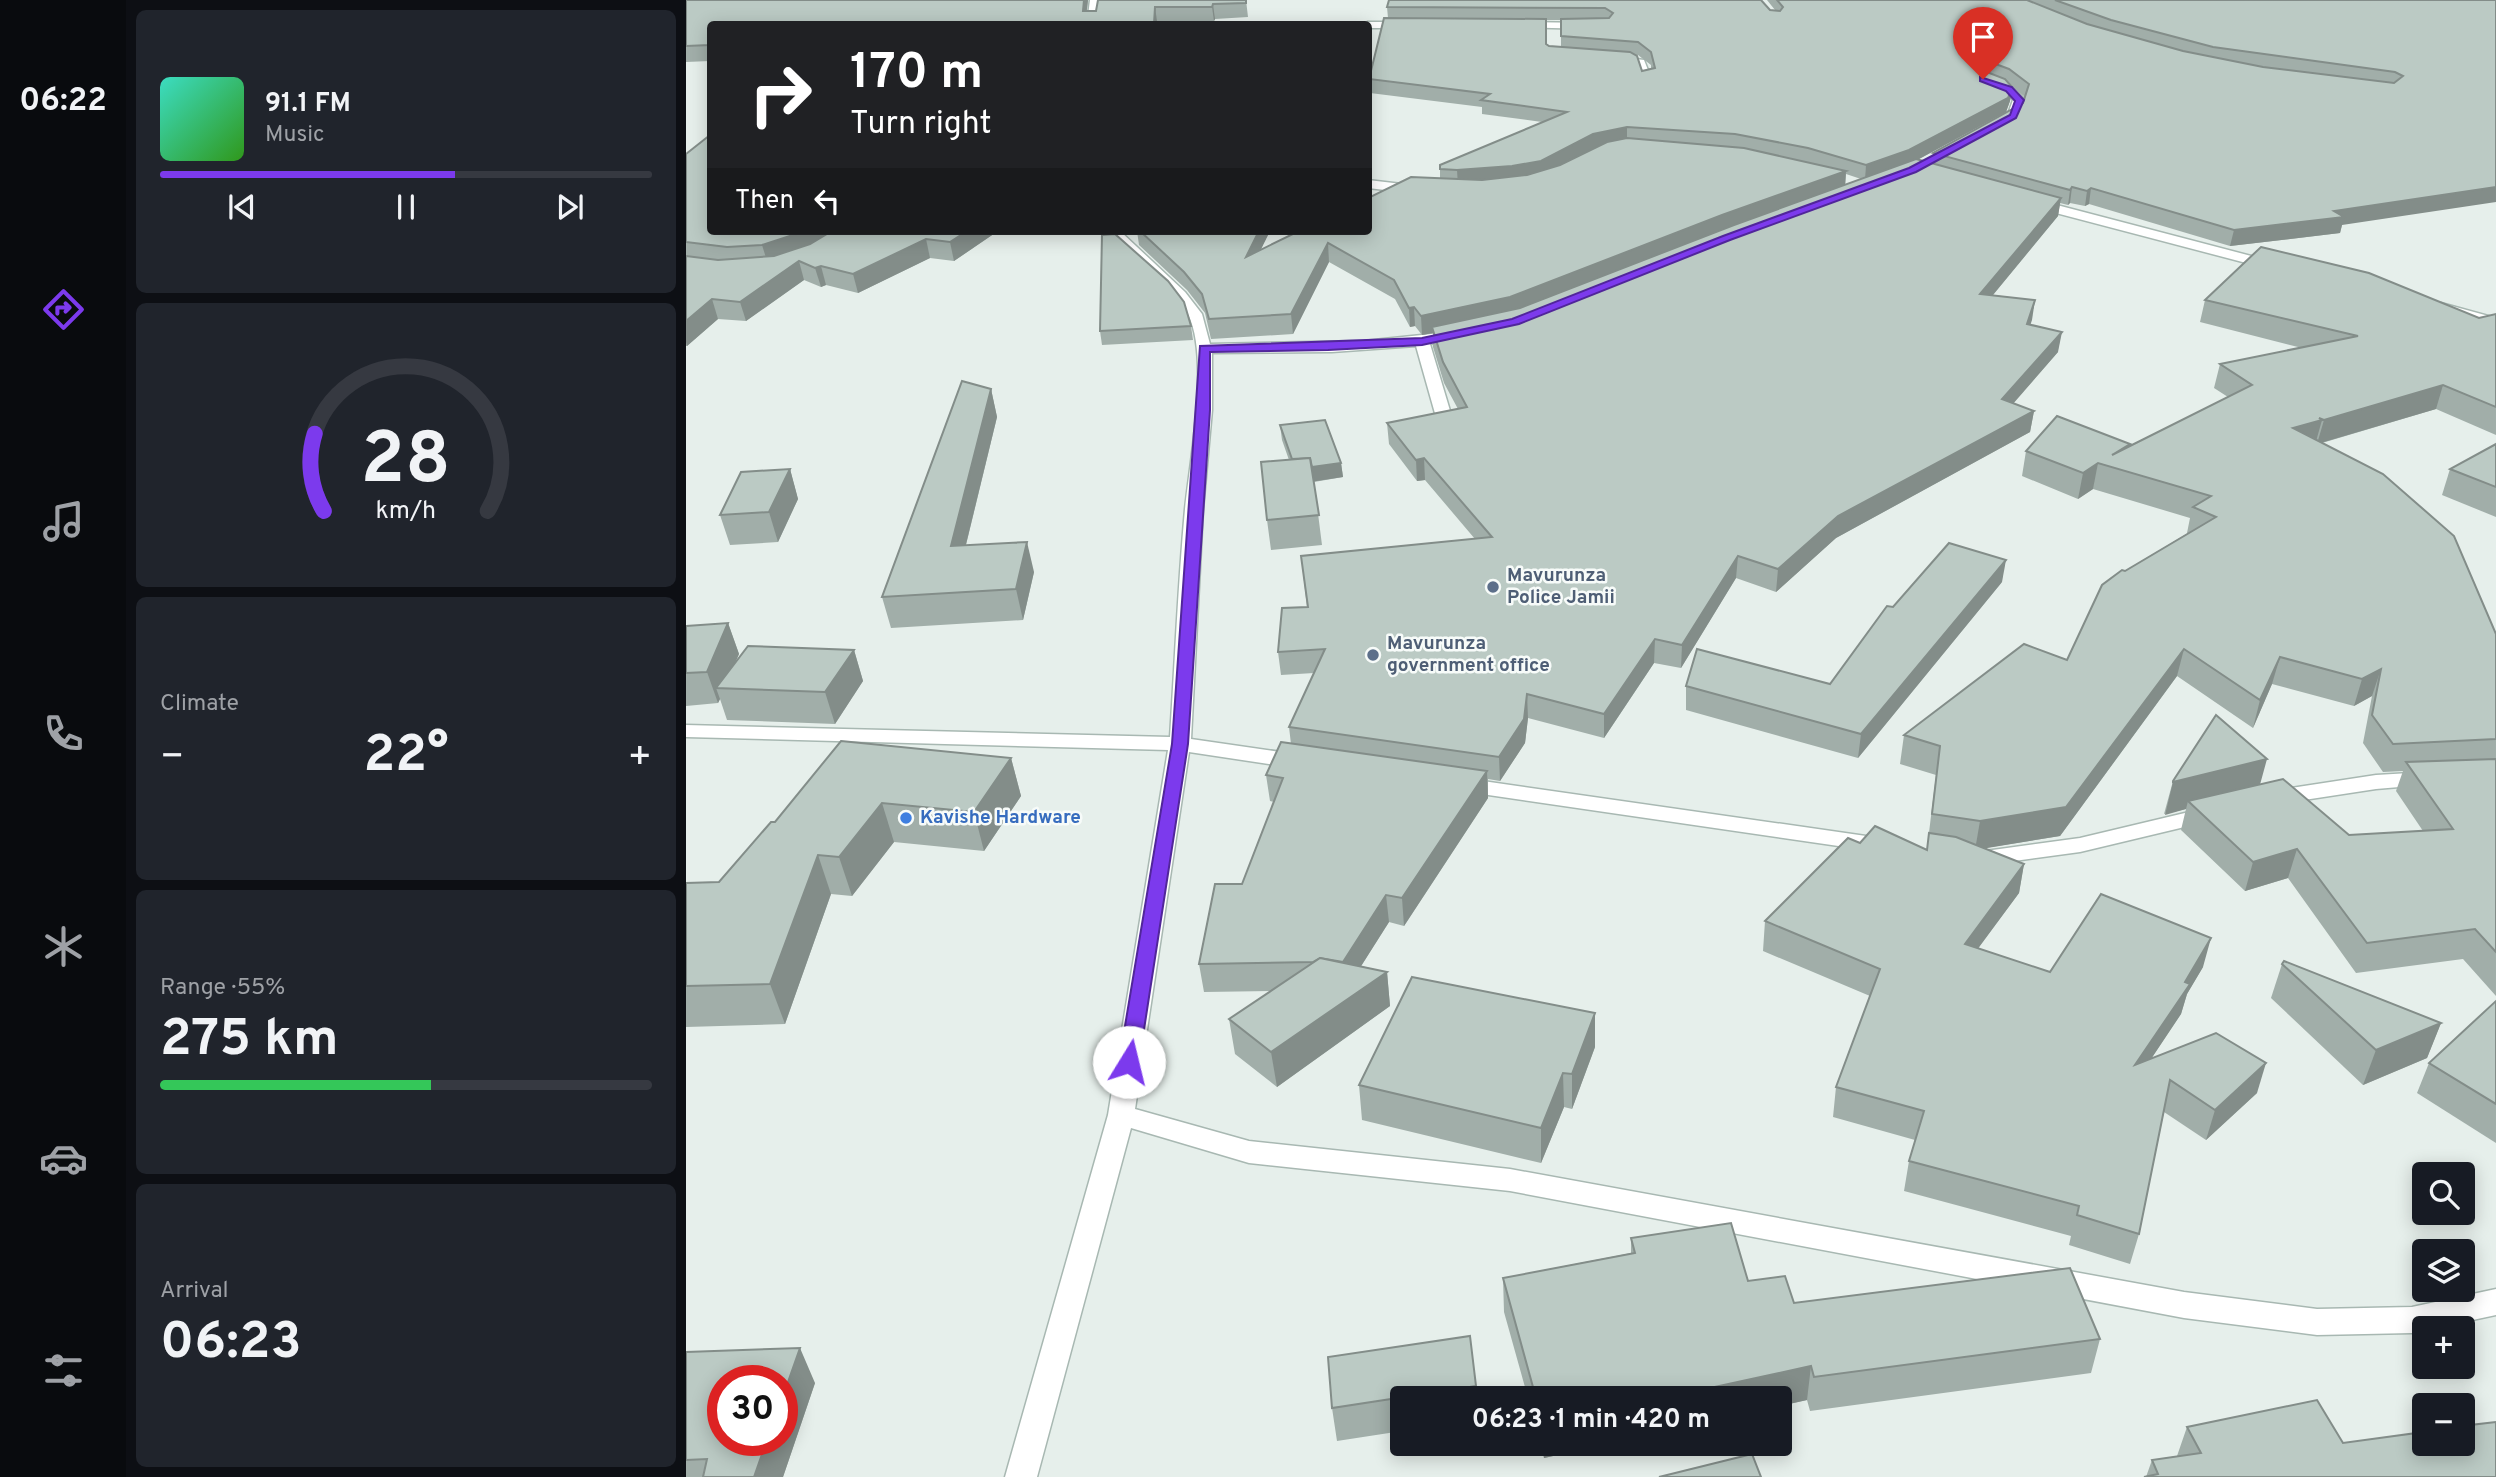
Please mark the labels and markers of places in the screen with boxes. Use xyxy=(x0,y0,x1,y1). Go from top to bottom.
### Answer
pin xyxy=(1953,7,2013,79)
place label: Mavurunza Police Jamii xyxy=(1507,564,1615,610)
marker: Mavurunza Police Jamii xyxy=(1485,579,1501,595)
place label: Mavurunza government office xyxy=(1387,632,1550,678)
marker: Mavurunza government office xyxy=(1365,647,1381,663)
place label: Kavishe Hardware xyxy=(920,806,1081,830)
marker: Kavishe Hardware xyxy=(898,810,914,826)

